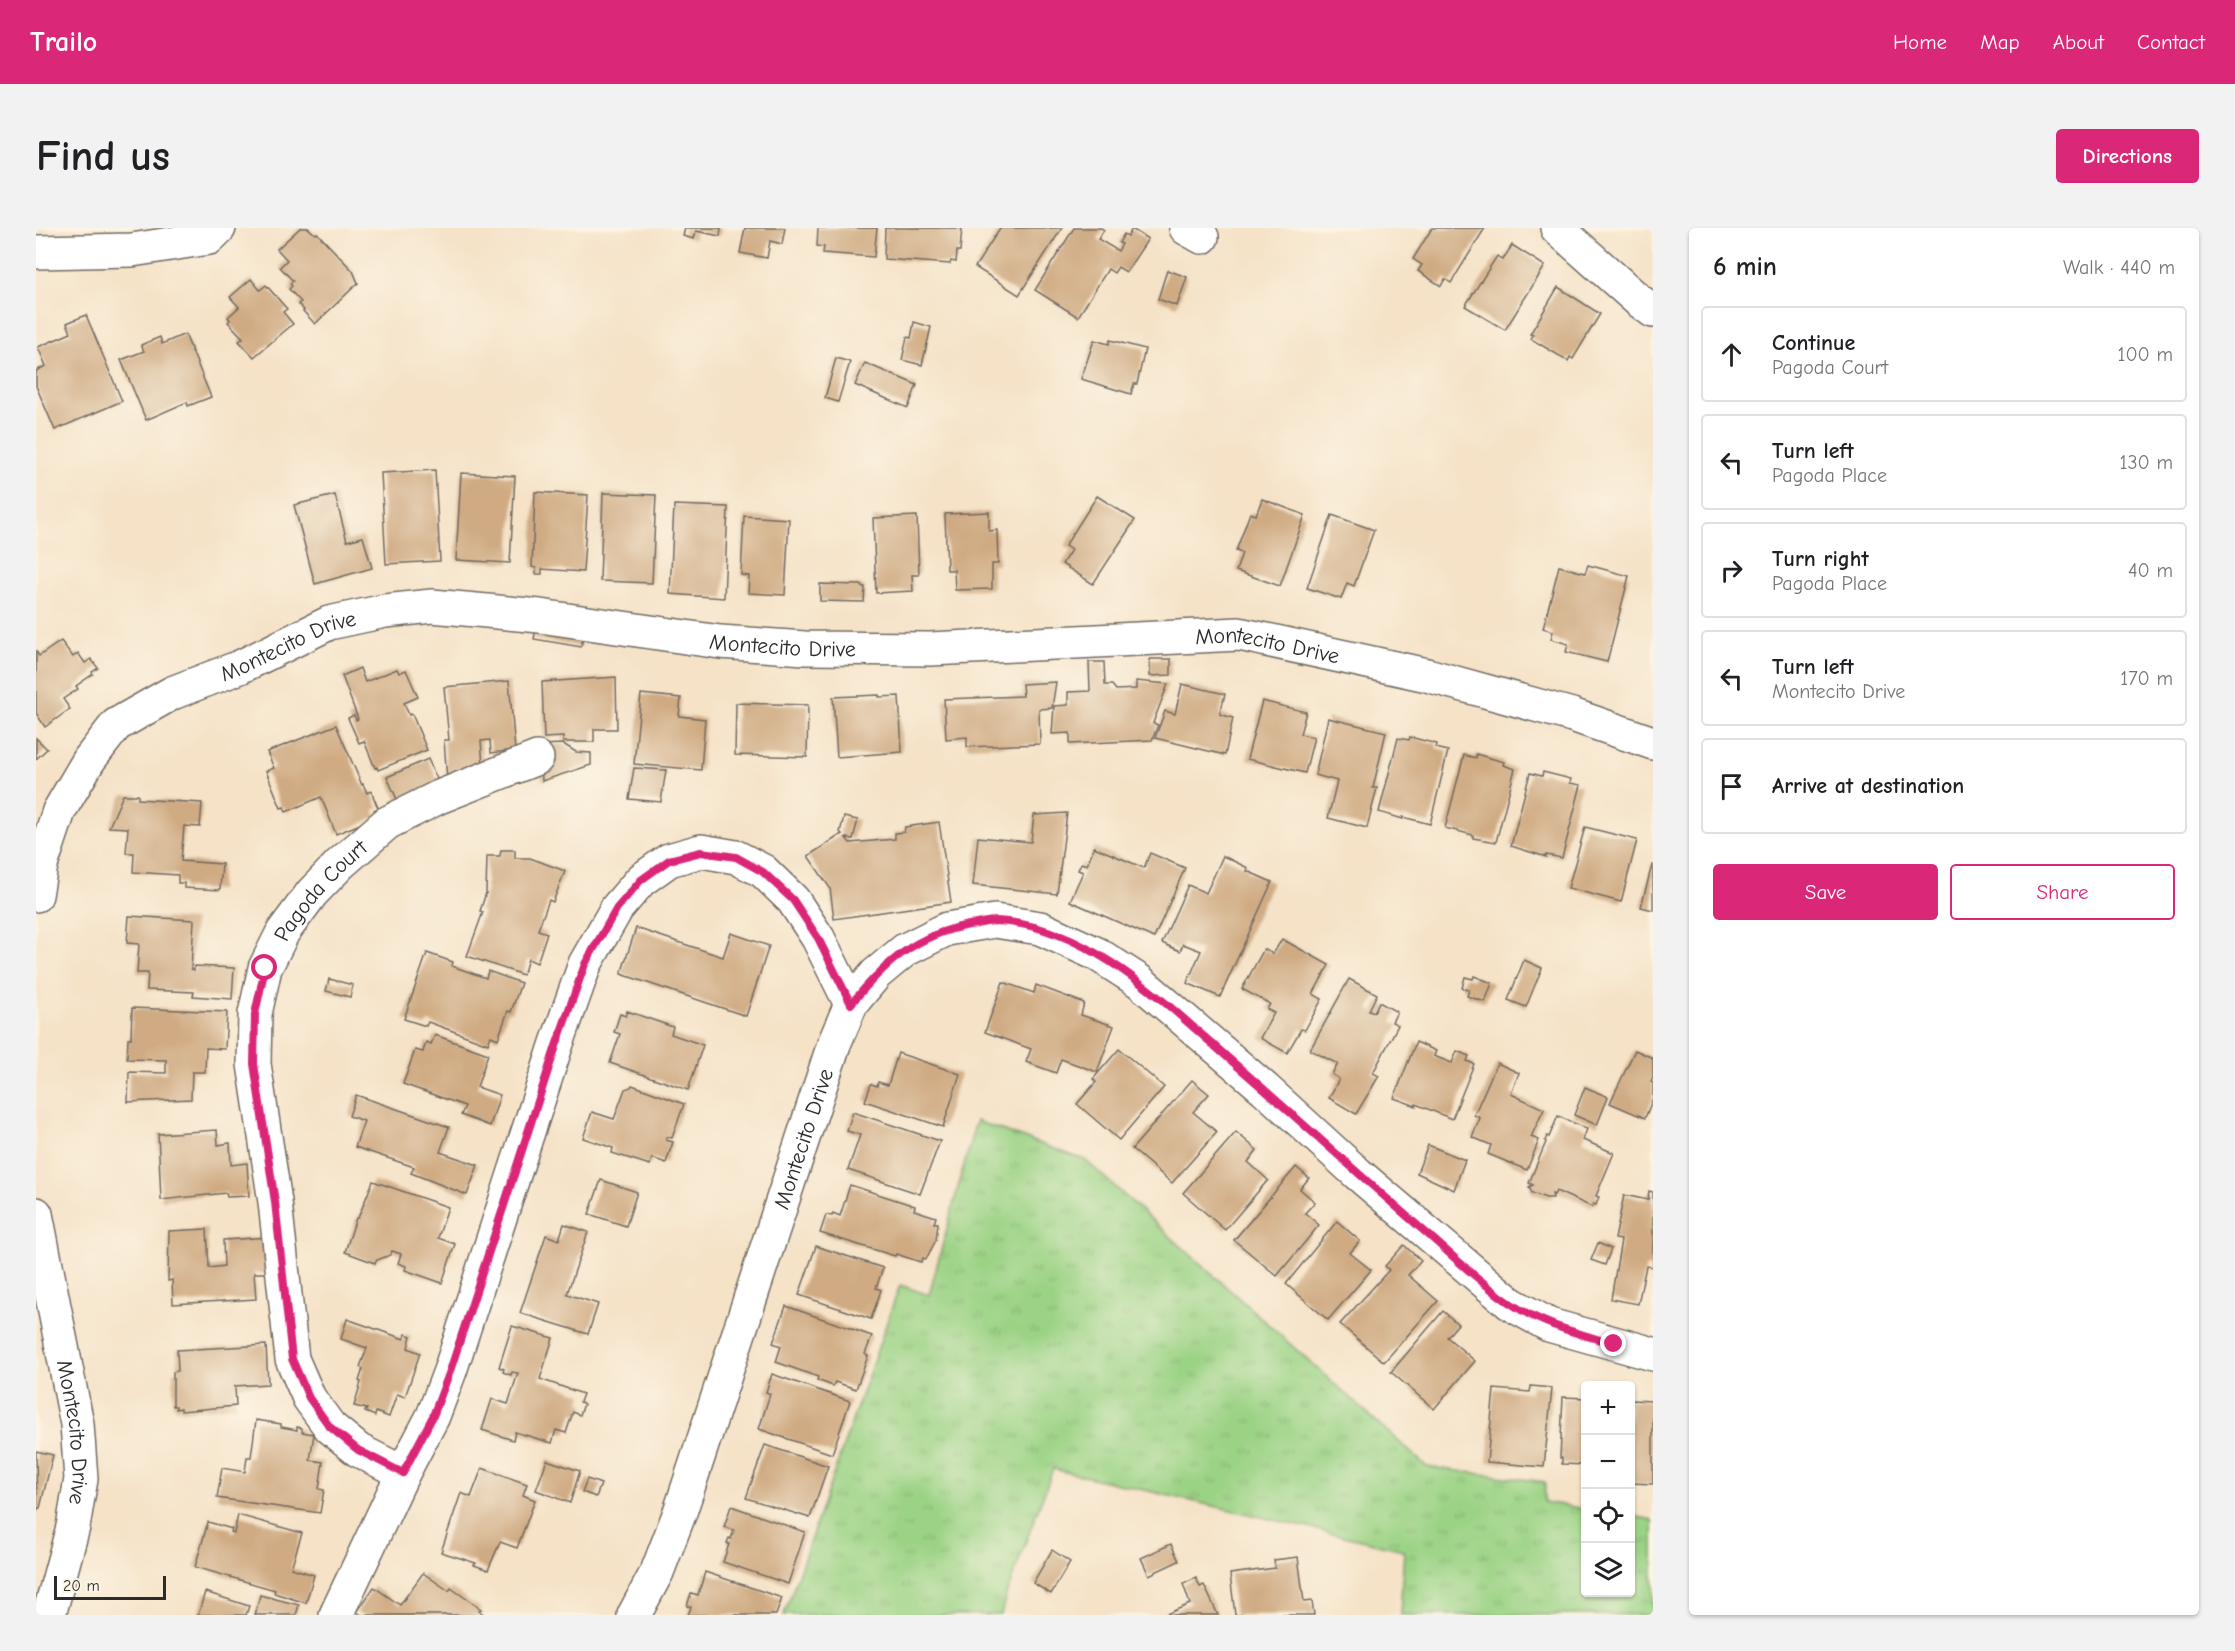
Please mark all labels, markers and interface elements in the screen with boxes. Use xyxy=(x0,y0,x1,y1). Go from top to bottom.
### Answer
text: Trailo xyxy=(30,26,97,58)
text: Home xyxy=(1893,30,1947,54)
text: Map xyxy=(1980,30,2020,54)
text: About xyxy=(2053,30,2104,54)
text: Contact xyxy=(2137,30,2205,54)
button: Directions xyxy=(2056,129,2199,183)
text: Find us xyxy=(36,132,170,181)
text: 6 min xyxy=(1713,252,1777,282)
text: Walk · 440 m xyxy=(2063,256,2175,279)
text: Continue xyxy=(1772,330,1855,356)
icon: ahead xyxy=(1715,338,1748,371)
text: 100 m xyxy=(2118,343,2173,366)
text: Pagoda Court xyxy=(1772,356,1888,379)
text: Turn left xyxy=(1772,438,1854,464)
icon: left xyxy=(1715,446,1748,479)
text: 130 m xyxy=(2120,451,2173,474)
text: Pagoda Place xyxy=(1772,464,1887,487)
text: Turn right xyxy=(1772,546,1869,572)
icon: right xyxy=(1715,554,1748,587)
text: 40 m xyxy=(2128,559,2173,582)
text: Pagoda Place xyxy=(1772,572,1887,595)
street label: Montecito Drive xyxy=(217,606,358,687)
street label: Montecito Drive xyxy=(1194,622,1342,670)
street label: Montecito Drive xyxy=(708,629,856,662)
text: Turn left xyxy=(1772,654,1854,680)
icon: left xyxy=(1715,662,1748,695)
text: 170 m xyxy=(2120,667,2173,690)
text: Montecito Drive xyxy=(1772,680,1905,703)
icon: arrive xyxy=(1715,770,1748,803)
text: Arrive at destination xyxy=(1772,773,1964,799)
street label: Pagoda Court xyxy=(269,834,373,945)
button: Save xyxy=(1713,864,1938,920)
button: Share xyxy=(1950,864,2175,920)
route start xyxy=(251,954,277,980)
street label: Montecito Drive xyxy=(769,1065,839,1213)
route end xyxy=(1600,1330,1626,1356)
street label: Montecito Drive xyxy=(51,1358,93,1507)
map controls xyxy=(1581,1381,1635,1597)
button: + xyxy=(1581,1381,1635,1435)
button: − xyxy=(1581,1435,1635,1489)
button: locate xyxy=(1581,1489,1635,1543)
button: layers xyxy=(1581,1543,1635,1597)
scale bar xyxy=(54,1573,166,1600)
text: 20 m xyxy=(63,1577,100,1595)

